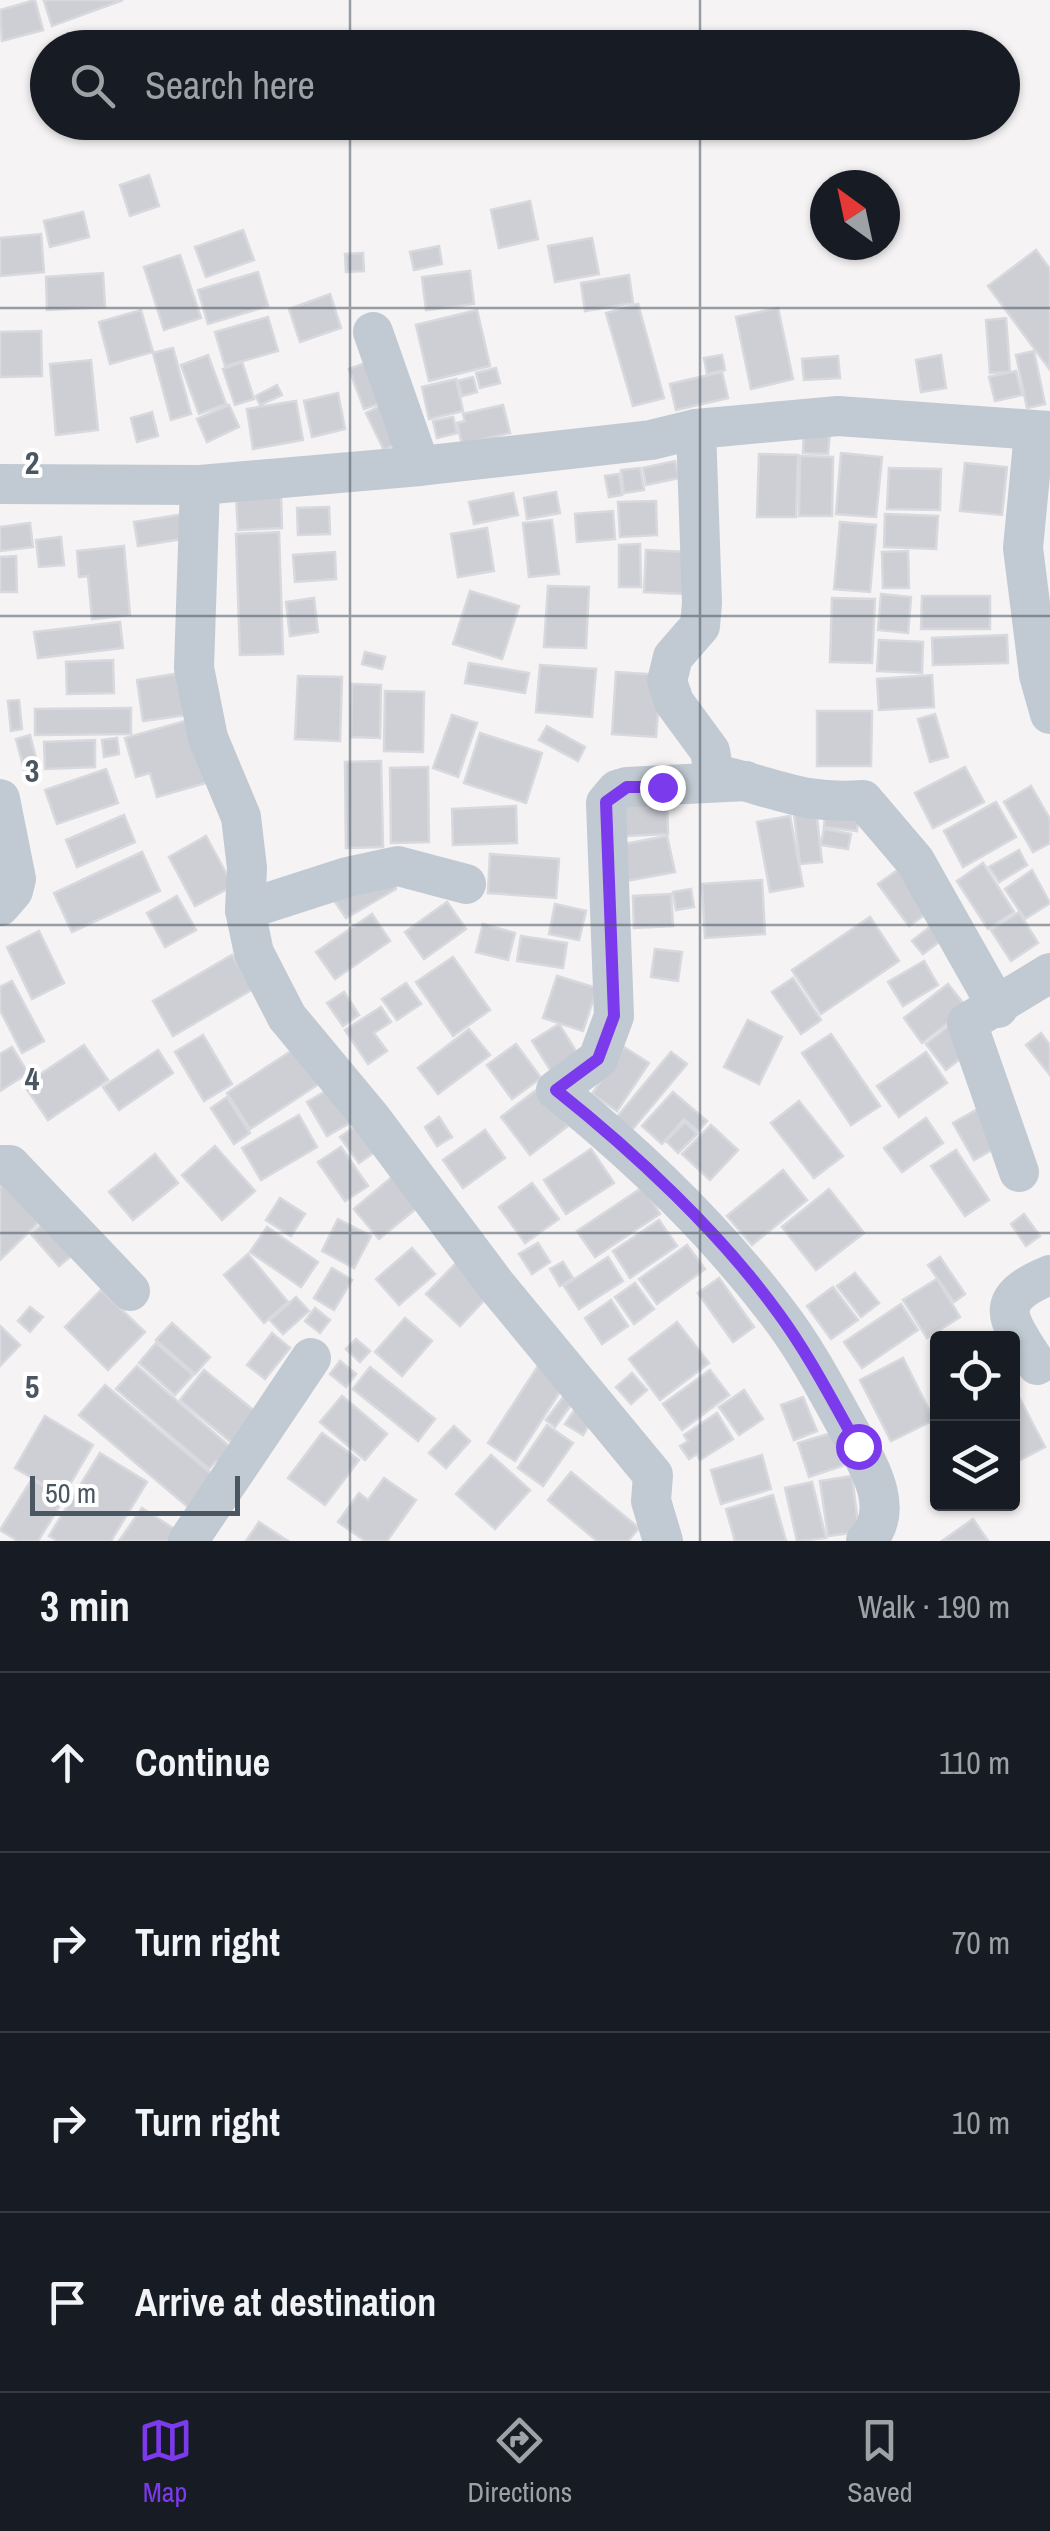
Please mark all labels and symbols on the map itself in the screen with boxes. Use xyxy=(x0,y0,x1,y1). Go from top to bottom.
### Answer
north arrow xyxy=(810,170,900,260)
text: 2 xyxy=(25,441,39,484)
text: 3 xyxy=(25,749,39,792)
route end xyxy=(640,765,686,811)
text: 4 xyxy=(25,1057,40,1100)
text: 5 xyxy=(25,1365,39,1408)
route start xyxy=(836,1424,882,1470)
scale bar xyxy=(30,1471,240,1516)

